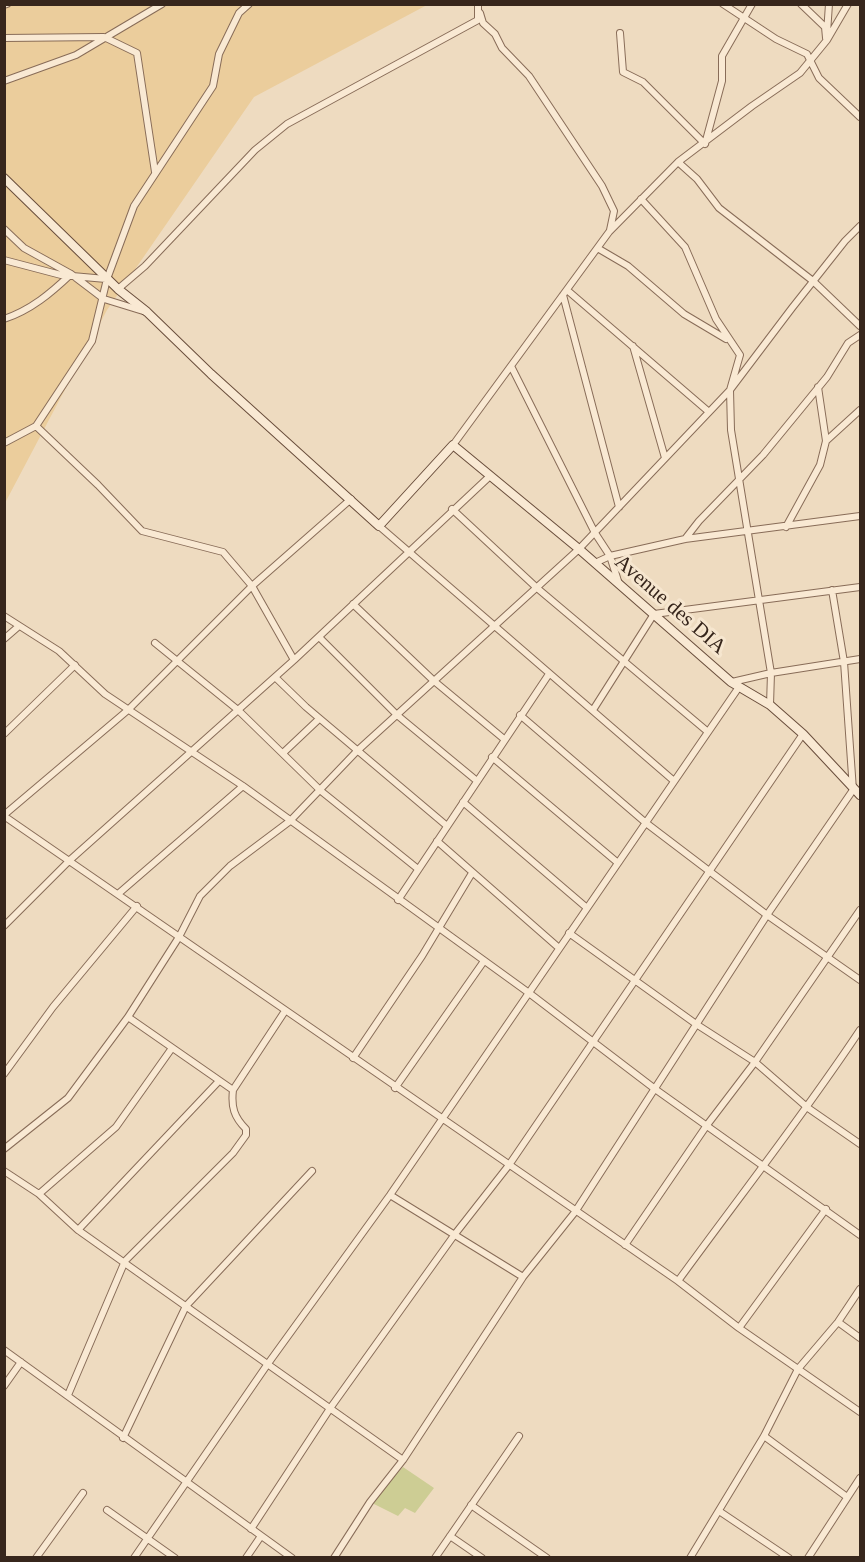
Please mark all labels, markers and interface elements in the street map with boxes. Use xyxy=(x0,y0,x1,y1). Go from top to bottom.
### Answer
street label: Avenue des DIA xyxy=(609,550,731,660)

